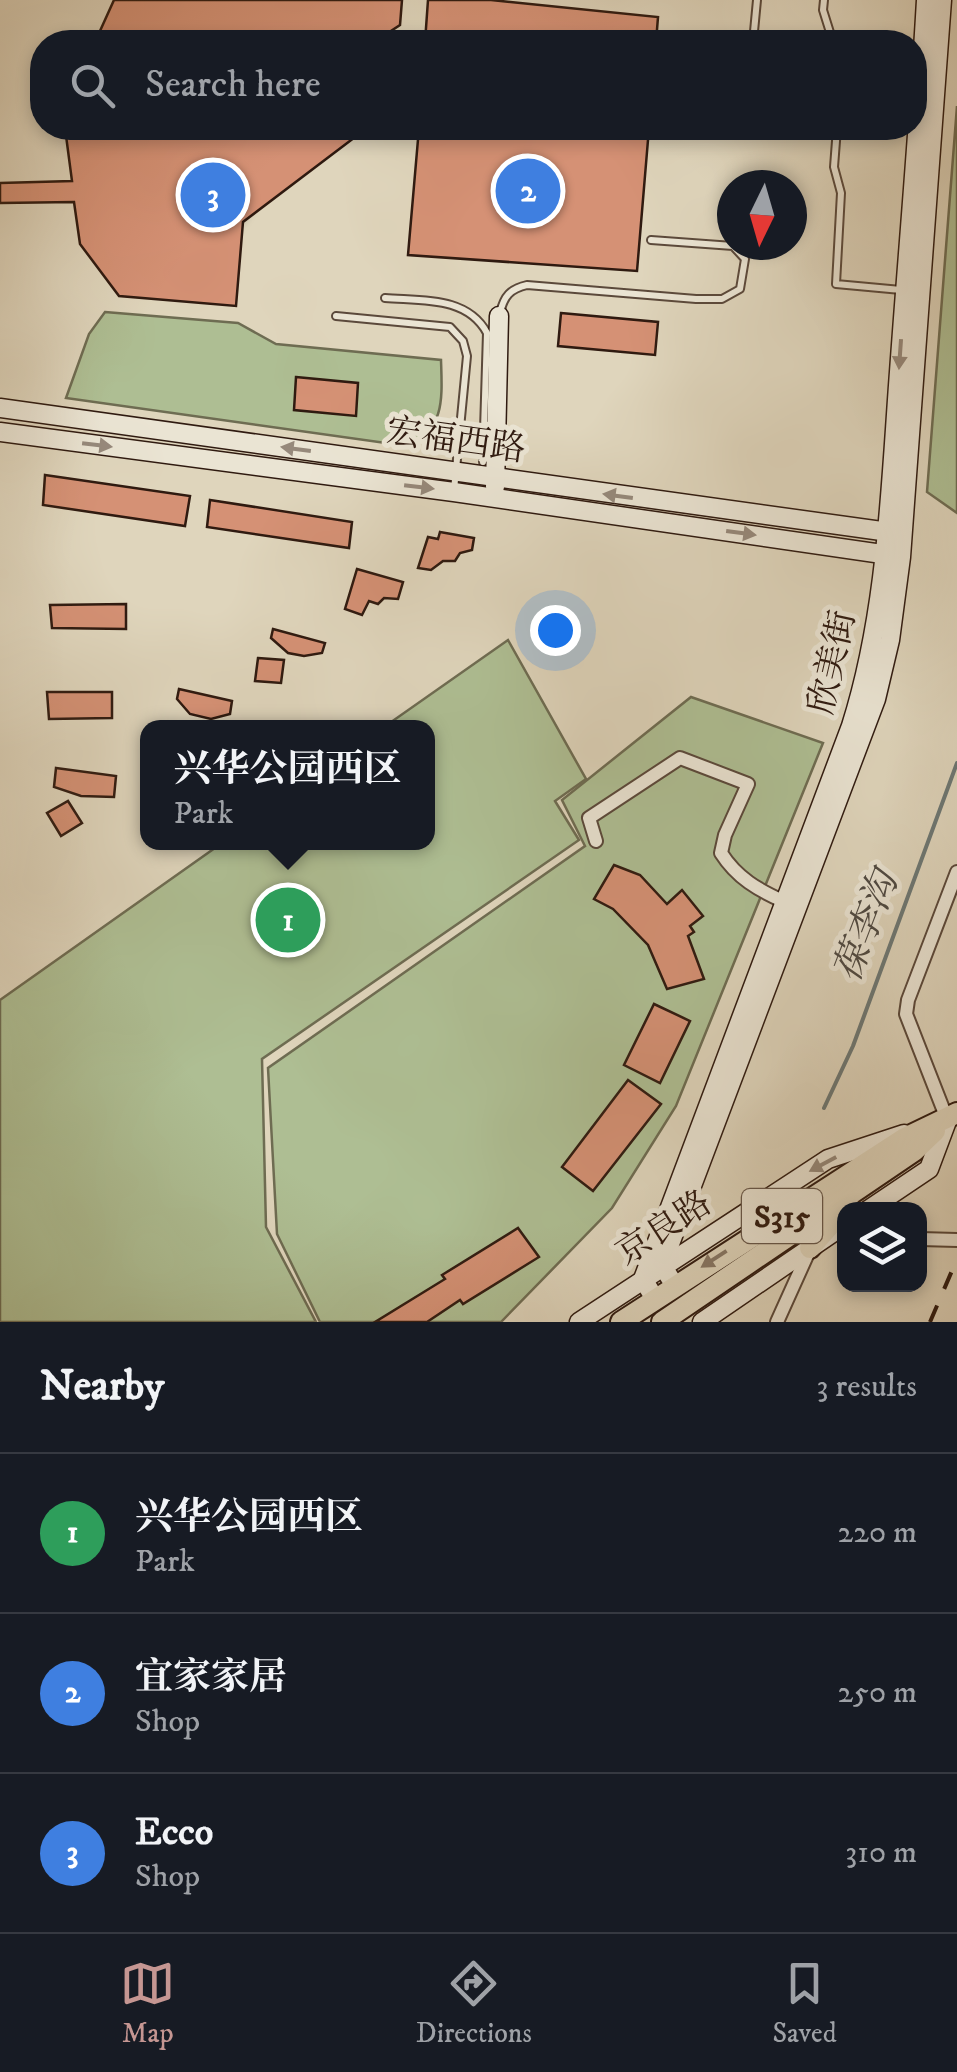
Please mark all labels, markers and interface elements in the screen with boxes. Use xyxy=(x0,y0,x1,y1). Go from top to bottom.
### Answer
search box xyxy=(30,30,927,140)
icon: search xyxy=(65,58,120,113)
text: Search here xyxy=(145,61,321,109)
pin: 2 xyxy=(496,154,560,228)
pin: 3 xyxy=(180,158,246,232)
north arrow xyxy=(717,170,807,260)
one-way arrow xyxy=(892,338,908,370)
street label: 宏福西路 xyxy=(383,409,528,473)
one-way arrow xyxy=(81,437,113,453)
one-way arrow xyxy=(280,440,311,456)
one-way arrow xyxy=(404,479,435,495)
one-way arrow xyxy=(601,487,633,503)
one-way arrow xyxy=(725,525,757,541)
your location xyxy=(530,605,581,656)
street label: 欣美街 xyxy=(800,606,866,719)
popup xyxy=(140,720,435,850)
text: 兴华公园西区 xyxy=(173,746,402,794)
text: Park xyxy=(173,794,233,834)
water label: 葆李沟 xyxy=(824,860,911,989)
pin: 1 xyxy=(256,882,320,958)
one-way arrow xyxy=(809,1155,838,1172)
street label: 京良路 xyxy=(608,1182,720,1276)
road number: S315 xyxy=(742,1189,822,1243)
map controls xyxy=(837,1202,927,1292)
button: layers xyxy=(837,1202,927,1292)
one-way arrow xyxy=(701,1250,728,1268)
text: Nearby xyxy=(40,1361,164,1413)
text: 3 results xyxy=(816,1367,917,1407)
text: 兴华公园西区 xyxy=(135,1494,363,1542)
text: 1 xyxy=(67,1513,78,1553)
text: 220 m xyxy=(837,1513,917,1553)
text: Park xyxy=(135,1542,195,1582)
text: 宜家家居 xyxy=(135,1654,287,1702)
text: 2 xyxy=(65,1673,80,1713)
text: 250 m xyxy=(837,1673,917,1713)
text: Shop xyxy=(135,1702,200,1742)
text: Ecco xyxy=(135,1809,213,1857)
text: 3 xyxy=(67,1833,78,1873)
text: 310 m xyxy=(845,1833,917,1873)
text: Shop xyxy=(135,1857,200,1897)
tab: Map xyxy=(120,1956,175,2051)
tab: Directions xyxy=(416,1956,532,2051)
tab: Saved xyxy=(772,1956,837,2051)

